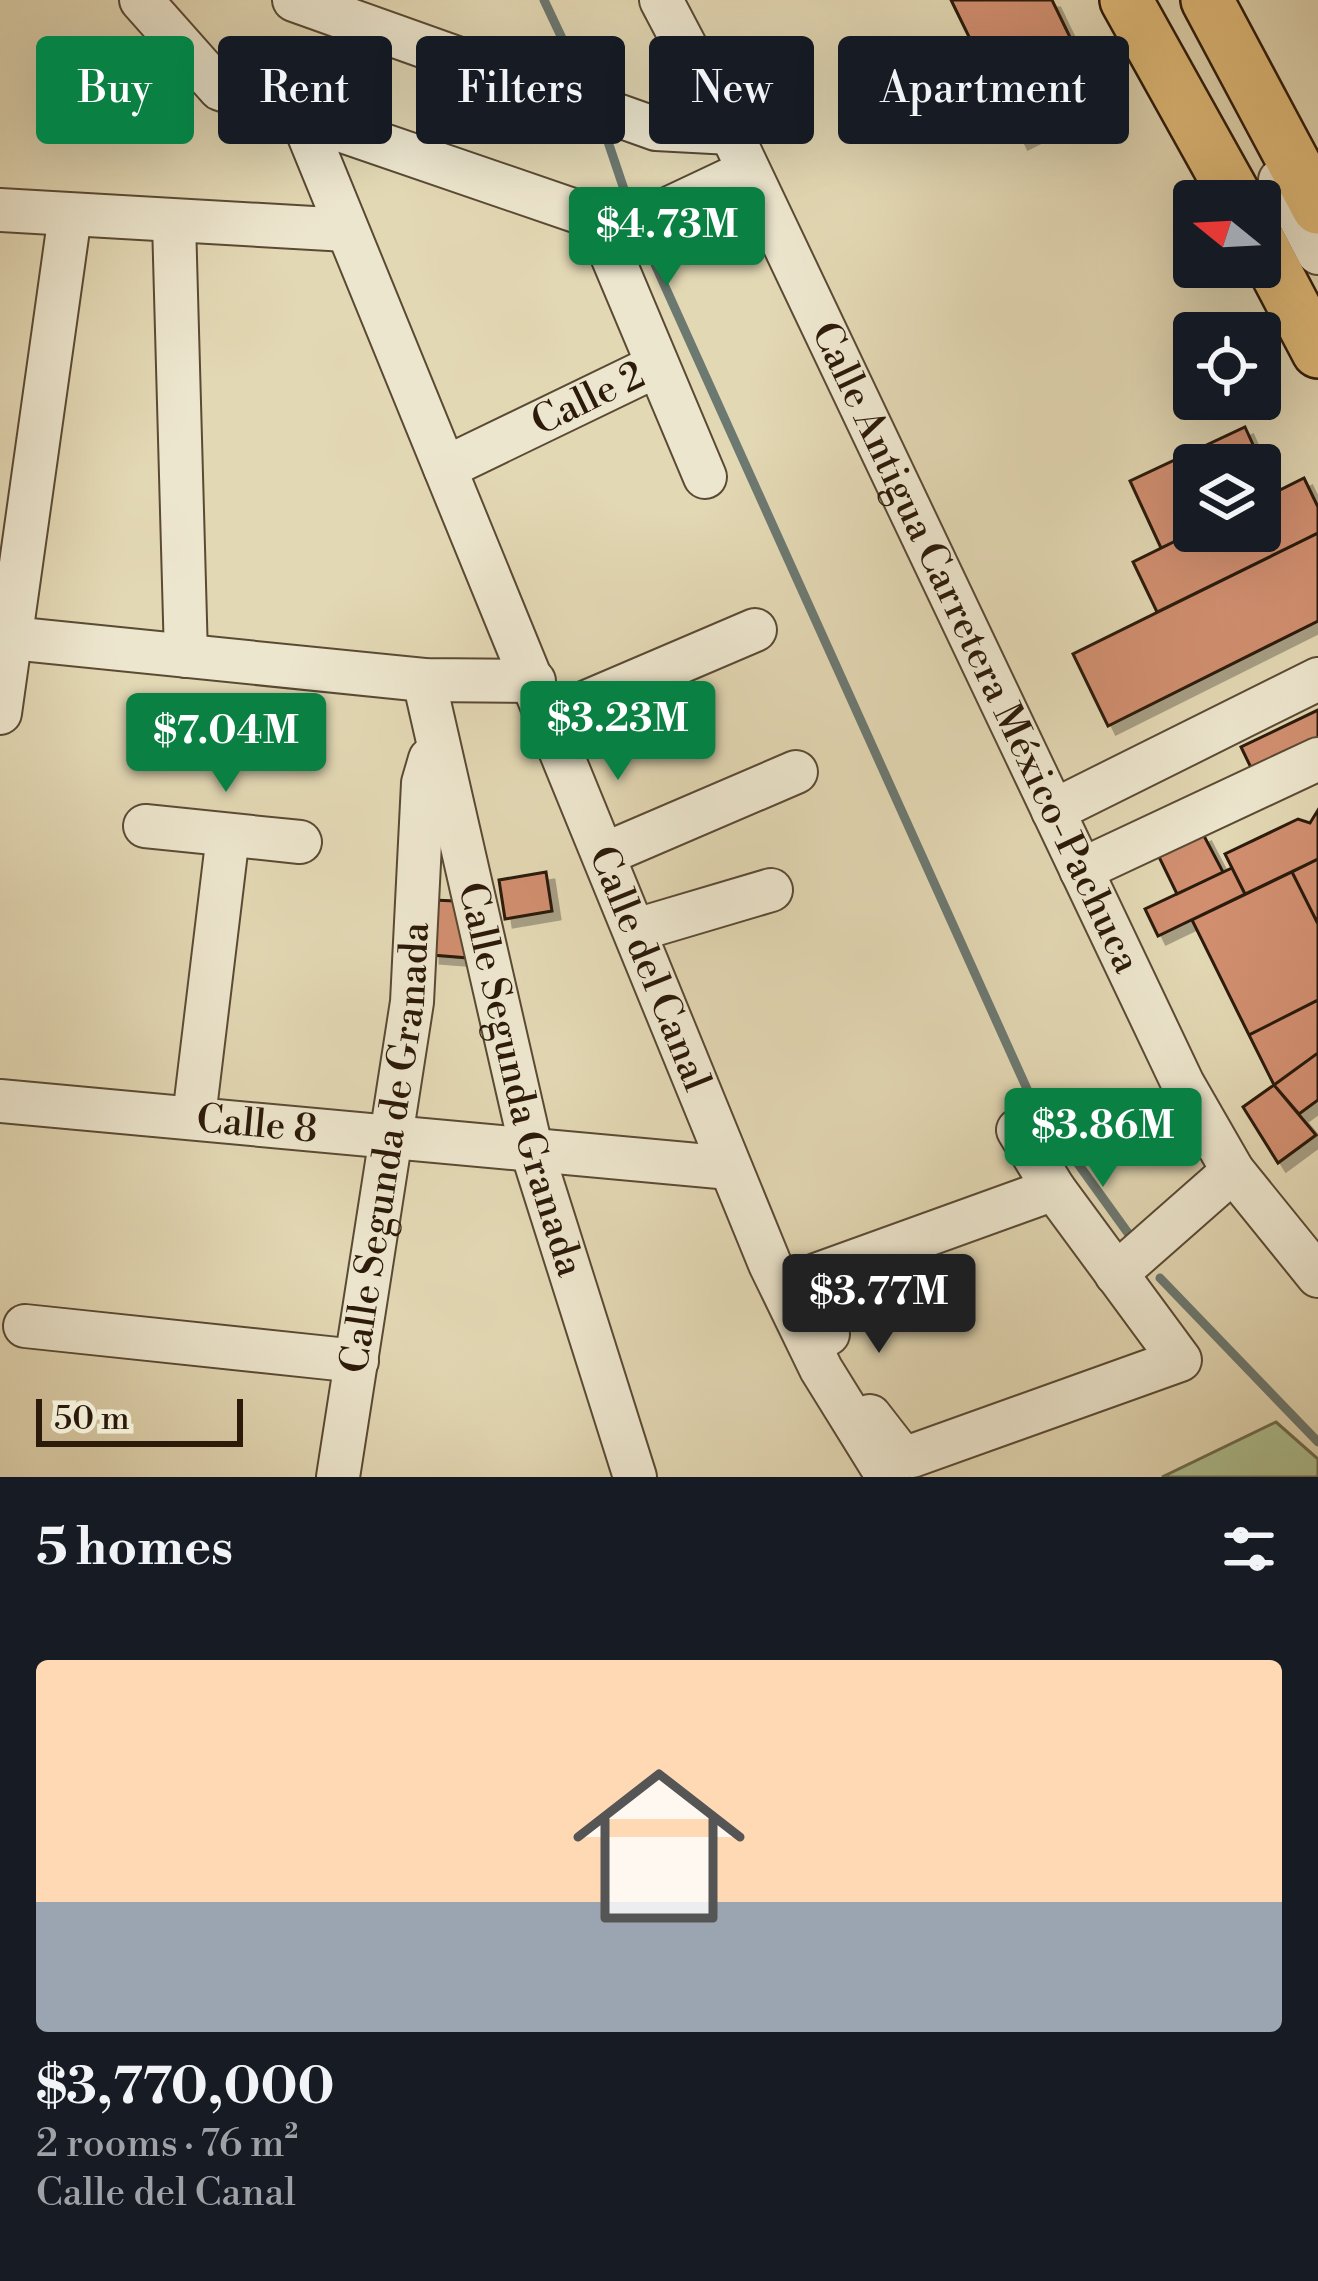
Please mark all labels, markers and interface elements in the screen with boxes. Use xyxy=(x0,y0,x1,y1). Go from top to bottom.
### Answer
chip: Buy xyxy=(36,36,194,144)
chip: Rent xyxy=(218,36,392,144)
chip: Filters xyxy=(416,36,625,144)
chip: New xyxy=(649,36,814,144)
chip: Apartment xyxy=(838,36,1129,144)
north arrow xyxy=(1173,180,1281,288)
map controls xyxy=(1173,180,1281,552)
pin: $4.73M xyxy=(569,187,765,289)
text: $4.73M xyxy=(596,201,738,250)
button: locate xyxy=(1173,312,1281,420)
street label: Calle Antigua Carretera México-Pachuca xyxy=(800,314,1151,981)
street label: Calle 2 xyxy=(524,351,653,447)
button: layers xyxy=(1173,444,1281,552)
pin: $3.23M xyxy=(520,681,716,783)
pin: $7.04M xyxy=(128,693,324,795)
text: $3.23M xyxy=(547,695,689,744)
text: $7.04M xyxy=(153,707,299,756)
street label: Calle del Canal xyxy=(577,839,721,1098)
street label: Calle Segunda Granada xyxy=(447,878,595,1283)
street label: Calle Segunda de Granada xyxy=(330,921,440,1377)
pin: $3.86M xyxy=(1005,1088,1201,1190)
street label: Calle 8 xyxy=(194,1095,320,1155)
text: $3.86M xyxy=(1032,1102,1174,1151)
pin: $3.77M xyxy=(781,1254,977,1356)
text: $3.77M xyxy=(809,1268,949,1317)
scale bar xyxy=(36,1393,243,1446)
text: 50 m xyxy=(54,1399,130,1440)
icon: filters xyxy=(1216,1516,1282,1582)
text: 5 homes xyxy=(36,1517,233,1581)
icon: home xyxy=(551,1738,767,1954)
text: $3,770,000 xyxy=(36,2056,335,2120)
text: 2 rooms · 76 m² xyxy=(36,2120,298,2169)
text: Calle del Canal xyxy=(36,2169,296,2218)

